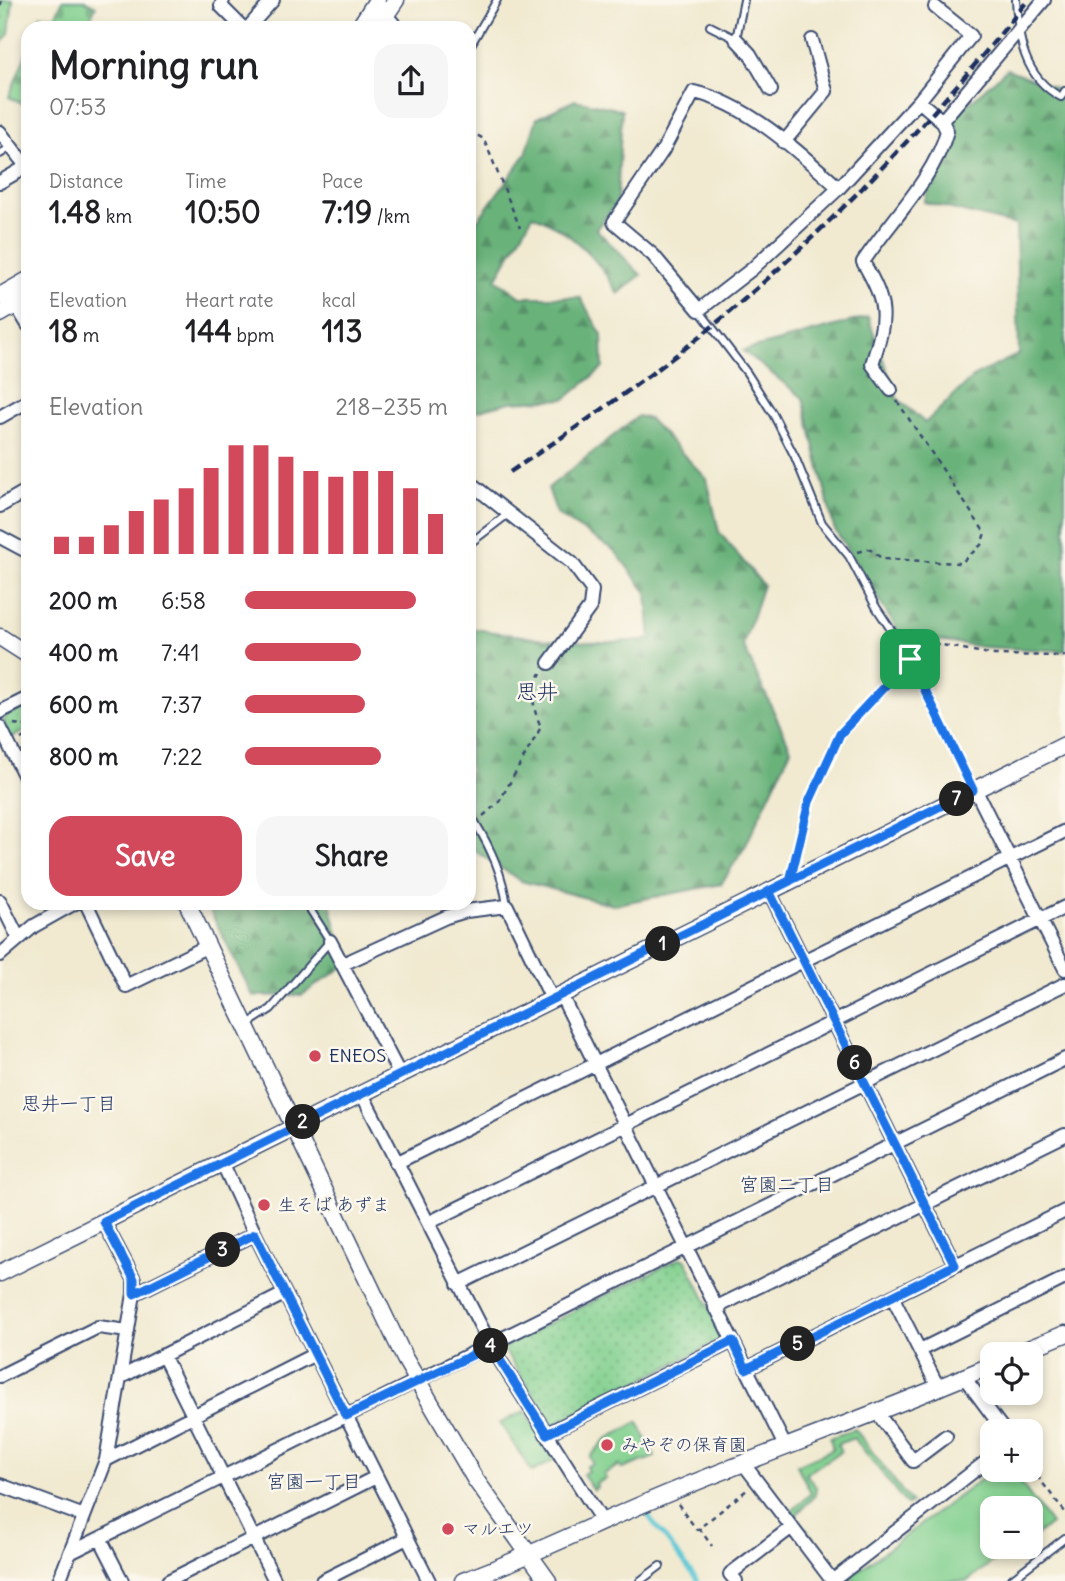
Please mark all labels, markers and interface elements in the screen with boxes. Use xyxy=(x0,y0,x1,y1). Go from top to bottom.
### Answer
text: Morning run xyxy=(49,42,259,89)
button: share xyxy=(374,44,448,118)
text: 07:53 xyxy=(49,92,107,121)
text: Distance xyxy=(49,169,123,193)
text: Time xyxy=(185,169,226,193)
text: Pace xyxy=(322,169,363,193)
text: 1.48 xyxy=(49,193,101,231)
text: 10:50 xyxy=(185,193,261,231)
text: 7:19 xyxy=(322,193,372,231)
text: km xyxy=(101,204,132,228)
text: /km xyxy=(372,204,410,228)
text: Elevation xyxy=(49,288,127,312)
text: Heart rate xyxy=(185,288,273,312)
text: kcal xyxy=(322,288,356,312)
text: 18 xyxy=(49,312,78,350)
text: 144 xyxy=(185,312,232,350)
text: 113 xyxy=(322,312,363,350)
text: m xyxy=(78,323,99,347)
text: bpm xyxy=(232,323,274,347)
text: Elevation xyxy=(49,392,143,421)
text: 218–235 m xyxy=(335,392,448,421)
text: 200 m xyxy=(49,586,118,615)
text: 6:58 xyxy=(161,586,206,615)
pin xyxy=(880,629,940,689)
text: 400 m xyxy=(49,638,118,667)
text: 7:41 xyxy=(161,638,200,667)
icon: arrive xyxy=(891,640,929,678)
district label: 思井 xyxy=(516,678,558,705)
text: 600 m xyxy=(49,690,118,719)
text: 7:37 xyxy=(161,690,202,719)
text: 800 m xyxy=(49,742,118,771)
text: 7:22 xyxy=(161,742,203,771)
pin: 7 xyxy=(940,782,974,816)
text: 7 xyxy=(952,786,961,810)
button: Save xyxy=(49,816,242,896)
button: Share xyxy=(256,816,448,896)
pin: 1 xyxy=(646,926,680,962)
text: 1 xyxy=(659,931,666,955)
place label: ENEOS xyxy=(329,1044,386,1067)
pin: 6 xyxy=(838,1046,872,1080)
marker: ENEOS xyxy=(307,1048,323,1064)
text: 6 xyxy=(849,1050,860,1074)
district label: 思井一丁目 xyxy=(21,1091,117,1115)
pin: 2 xyxy=(286,1104,320,1140)
text: 2 xyxy=(297,1109,308,1133)
district label: 宮園二丁目 xyxy=(739,1172,835,1196)
place label: 生そば あずま xyxy=(278,1193,390,1216)
marker: 生そば あずま xyxy=(256,1197,272,1213)
pin: 3 xyxy=(206,1232,241,1268)
text: 3 xyxy=(217,1237,228,1261)
pin: 5 xyxy=(780,1326,816,1362)
pin: 4 xyxy=(474,1328,508,1364)
text: 5 xyxy=(792,1331,803,1355)
text: 4 xyxy=(485,1333,496,1357)
map controls xyxy=(980,1342,1043,1559)
button: locate xyxy=(980,1342,1043,1405)
button: + xyxy=(980,1419,1043,1482)
place label: みやぞの保育園 xyxy=(621,1433,747,1456)
marker: みやぞの保育園 xyxy=(599,1437,615,1453)
district label: 宮園一丁目 xyxy=(266,1469,362,1493)
button: − xyxy=(980,1496,1043,1559)
place label: マルエツ xyxy=(462,1517,534,1540)
marker: マルエツ xyxy=(440,1521,456,1537)

